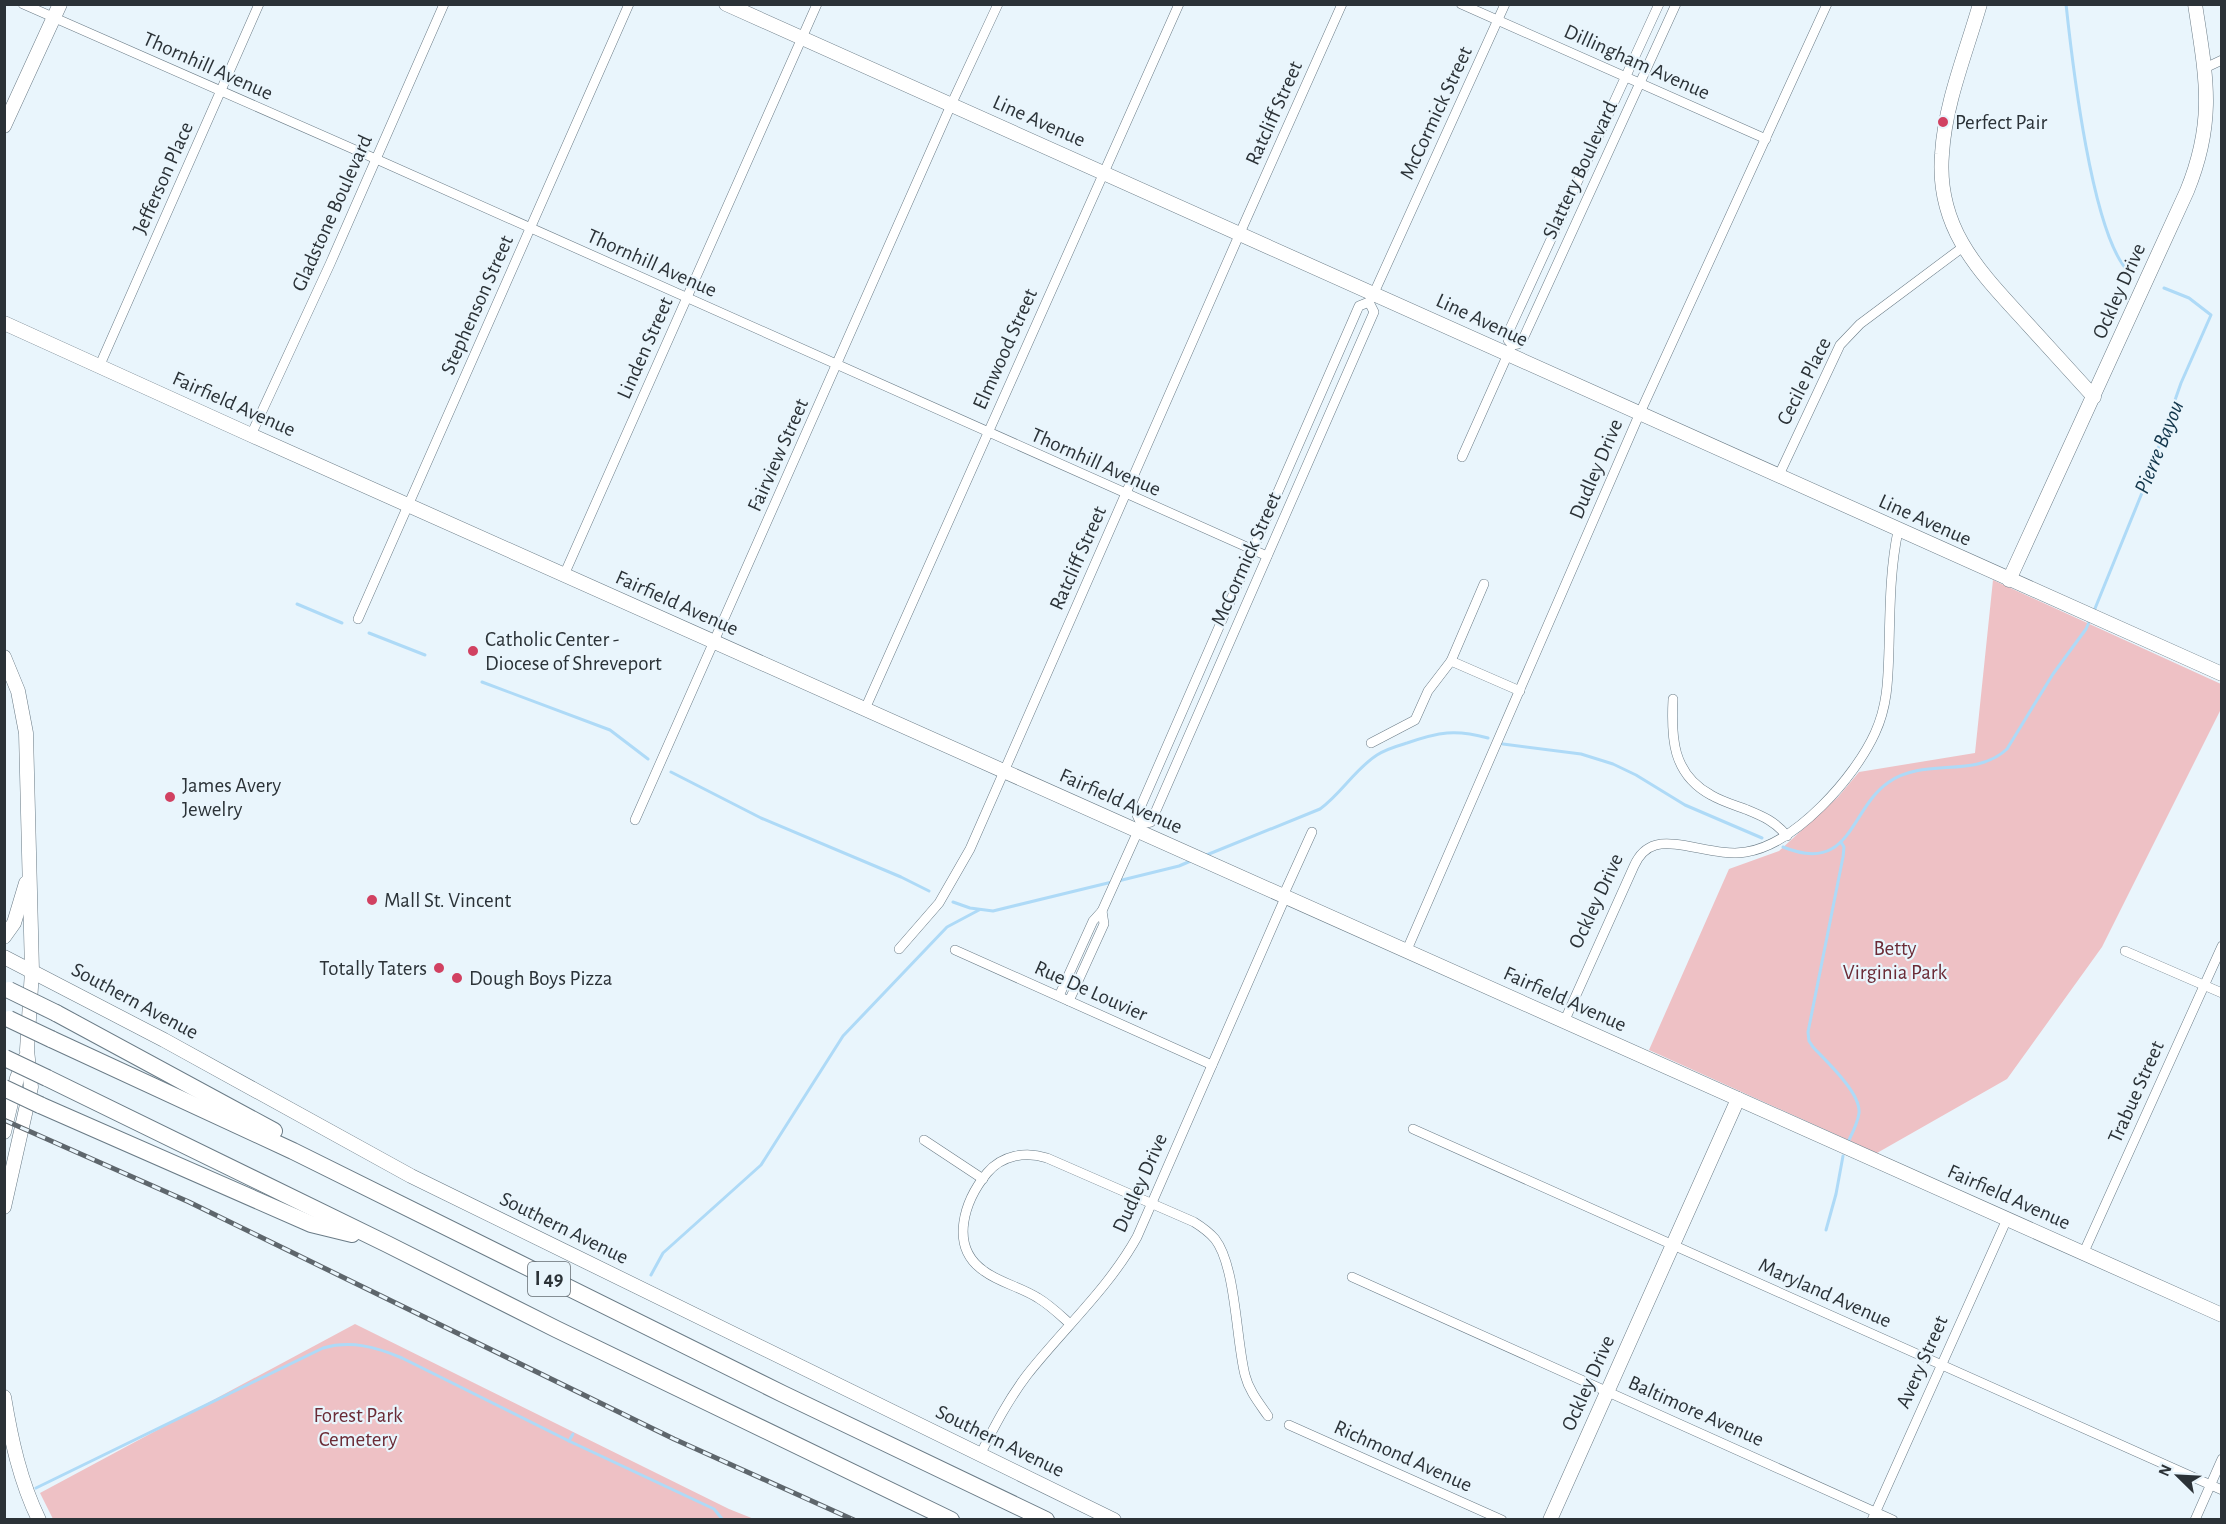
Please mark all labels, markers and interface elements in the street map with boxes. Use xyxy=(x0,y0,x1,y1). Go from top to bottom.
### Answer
street label: Dillingham Avenue xyxy=(1561,20,1713,104)
street label: Thornhill Avenue xyxy=(140,28,276,104)
street label: McCormick Street xyxy=(1396,43,1476,183)
street label: Ratcliff Street xyxy=(1242,58,1306,168)
street label: Line Avenue xyxy=(990,91,1088,151)
street label: Slattery Boulevard xyxy=(1539,98,1621,242)
place label: Perfect Pair xyxy=(1955,112,2048,133)
marker: Perfect Pair xyxy=(1936,115,1950,129)
street label: Jefferson Place xyxy=(129,119,197,237)
street label: Gladstone Boulevard xyxy=(288,131,376,294)
street label: Thornhill Avenue xyxy=(584,225,720,301)
street label: Stephenson Street xyxy=(437,232,517,378)
street label: Ockley Drive xyxy=(2089,240,2149,342)
street label: Elmwood Street xyxy=(969,285,1041,413)
street label: Line Avenue xyxy=(1433,290,1531,350)
street label: Linden Street xyxy=(613,294,677,402)
street label: Cecile Place xyxy=(1773,334,1835,428)
street label: Fairfield Avenue xyxy=(169,368,299,440)
street label: Fairview Street xyxy=(744,395,812,515)
water label: Pierre Bayou xyxy=(2130,397,2188,497)
street label: Dudley Drive xyxy=(1566,416,1626,522)
street label: Thornhill Avenue xyxy=(1028,424,1164,500)
street label: McCormick Street xyxy=(1207,489,1285,629)
street label: Line Avenue xyxy=(1876,490,1974,550)
street label: Ratcliff Street xyxy=(1046,503,1110,613)
street label: Fairfield Avenue xyxy=(612,567,742,639)
place label: Catholic Center - Diocese of Shreveport xyxy=(485,629,662,674)
marker: Catholic Center - Diocese of Shreveport xyxy=(466,644,480,658)
street label: Fairfield Avenue xyxy=(1056,765,1186,837)
place label: James Avery Jewelry xyxy=(182,775,281,820)
marker: James Avery Jewelry xyxy=(163,790,177,804)
street label: Ockley Drive xyxy=(1565,850,1627,952)
place label: Mall St. Vincent xyxy=(384,890,511,911)
marker: Mall St. Vincent xyxy=(365,893,379,907)
park label: Betty Virginia Park xyxy=(1843,938,1948,983)
street label: Rue De Louvier xyxy=(1031,957,1151,1025)
place label: Totally Taters xyxy=(319,958,427,979)
street label: Southern Avenue xyxy=(68,959,202,1043)
marker: Totally Taters xyxy=(432,961,446,975)
street label: Fairfield Avenue xyxy=(1500,963,1630,1035)
place label: Dough Boys Pizza xyxy=(469,968,613,989)
marker: Dough Boys Pizza xyxy=(450,971,464,985)
street label: Trabue Street xyxy=(2104,1038,2168,1146)
street label: Dudley Drive xyxy=(1109,1130,1171,1236)
street label: Fairfield Avenue xyxy=(1944,1161,2074,1233)
street label: Southern Avenue xyxy=(496,1188,632,1268)
street label: Maryland Avenue xyxy=(1755,1254,1895,1332)
road number: I 49 xyxy=(528,1262,570,1296)
street label: Avery Street xyxy=(1892,1312,1952,1411)
street label: Ockley Drive xyxy=(1558,1332,1618,1434)
street label: Baltimore Avenue xyxy=(1625,1372,1767,1450)
street label: Southern Avenue xyxy=(932,1401,1068,1481)
park label: Forest Park Cemetery xyxy=(313,1405,403,1450)
street label: Richmond Avenue xyxy=(1331,1416,1475,1496)
north arrow xyxy=(2148,1446,2208,1506)
text: N xyxy=(2156,1462,2175,1479)

